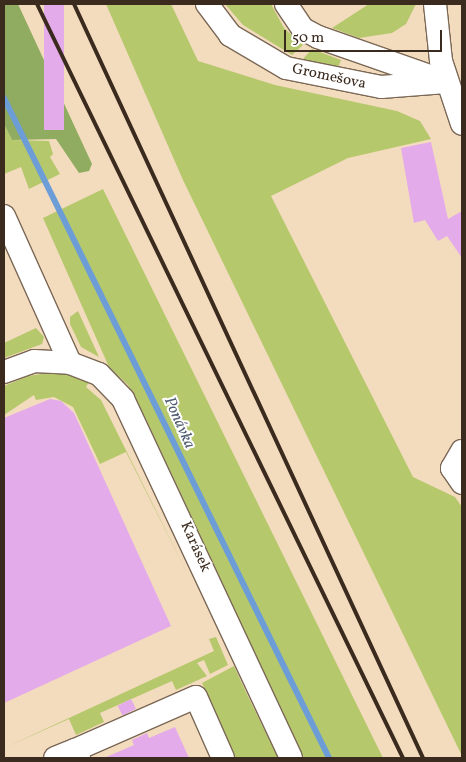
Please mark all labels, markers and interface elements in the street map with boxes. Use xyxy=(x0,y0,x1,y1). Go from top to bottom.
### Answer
scale bar xyxy=(286,20,444,52)
text: 50 m xyxy=(292,28,324,49)
street label: Gromešova xyxy=(290,60,368,94)
water label: Ponávka xyxy=(159,394,199,452)
street label: Karásek xyxy=(176,519,214,575)

